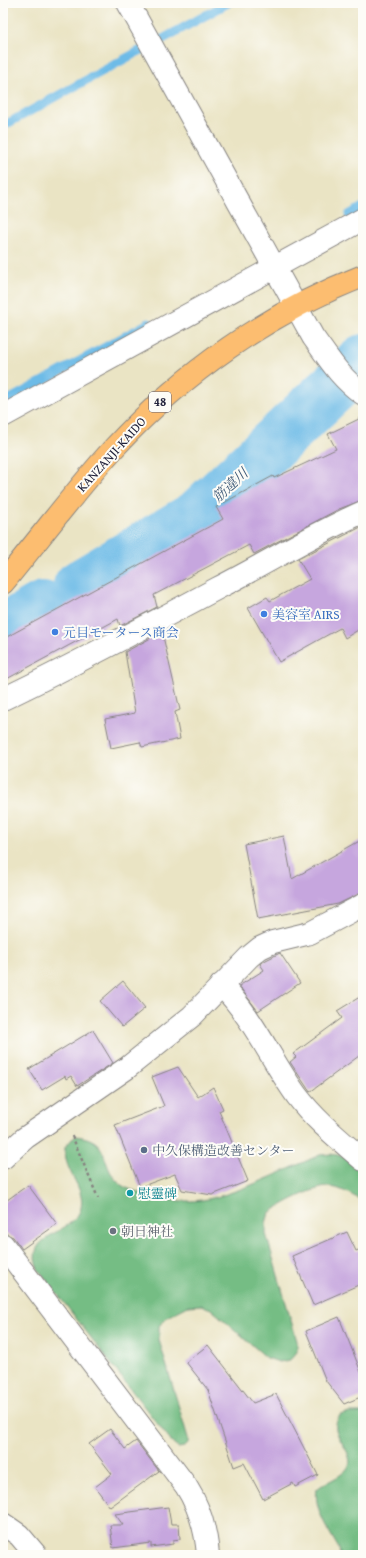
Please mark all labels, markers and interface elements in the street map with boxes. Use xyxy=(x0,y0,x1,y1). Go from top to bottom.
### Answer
road number: 48 xyxy=(149,392,171,412)
street label: KANZANJI-KAIDO xyxy=(72,412,150,496)
water label: 筋違川 xyxy=(208,462,254,507)
place label: 美容室 AIRS xyxy=(272,605,340,624)
marker: 美容室 AIRS xyxy=(259,609,269,619)
place label: 元目モータース商会 xyxy=(63,623,179,642)
marker: 元目モータース商会 xyxy=(50,627,60,637)
place label: 中久保構造改善センター xyxy=(152,1141,294,1160)
marker: 中久保構造改善センター xyxy=(139,1145,149,1155)
place label: 慰靈碑 xyxy=(138,1184,177,1203)
marker: 慰靈碑 xyxy=(125,1188,135,1198)
place label: 朝日神社 xyxy=(121,1222,173,1241)
marker: 朝日神社 xyxy=(108,1226,118,1236)

